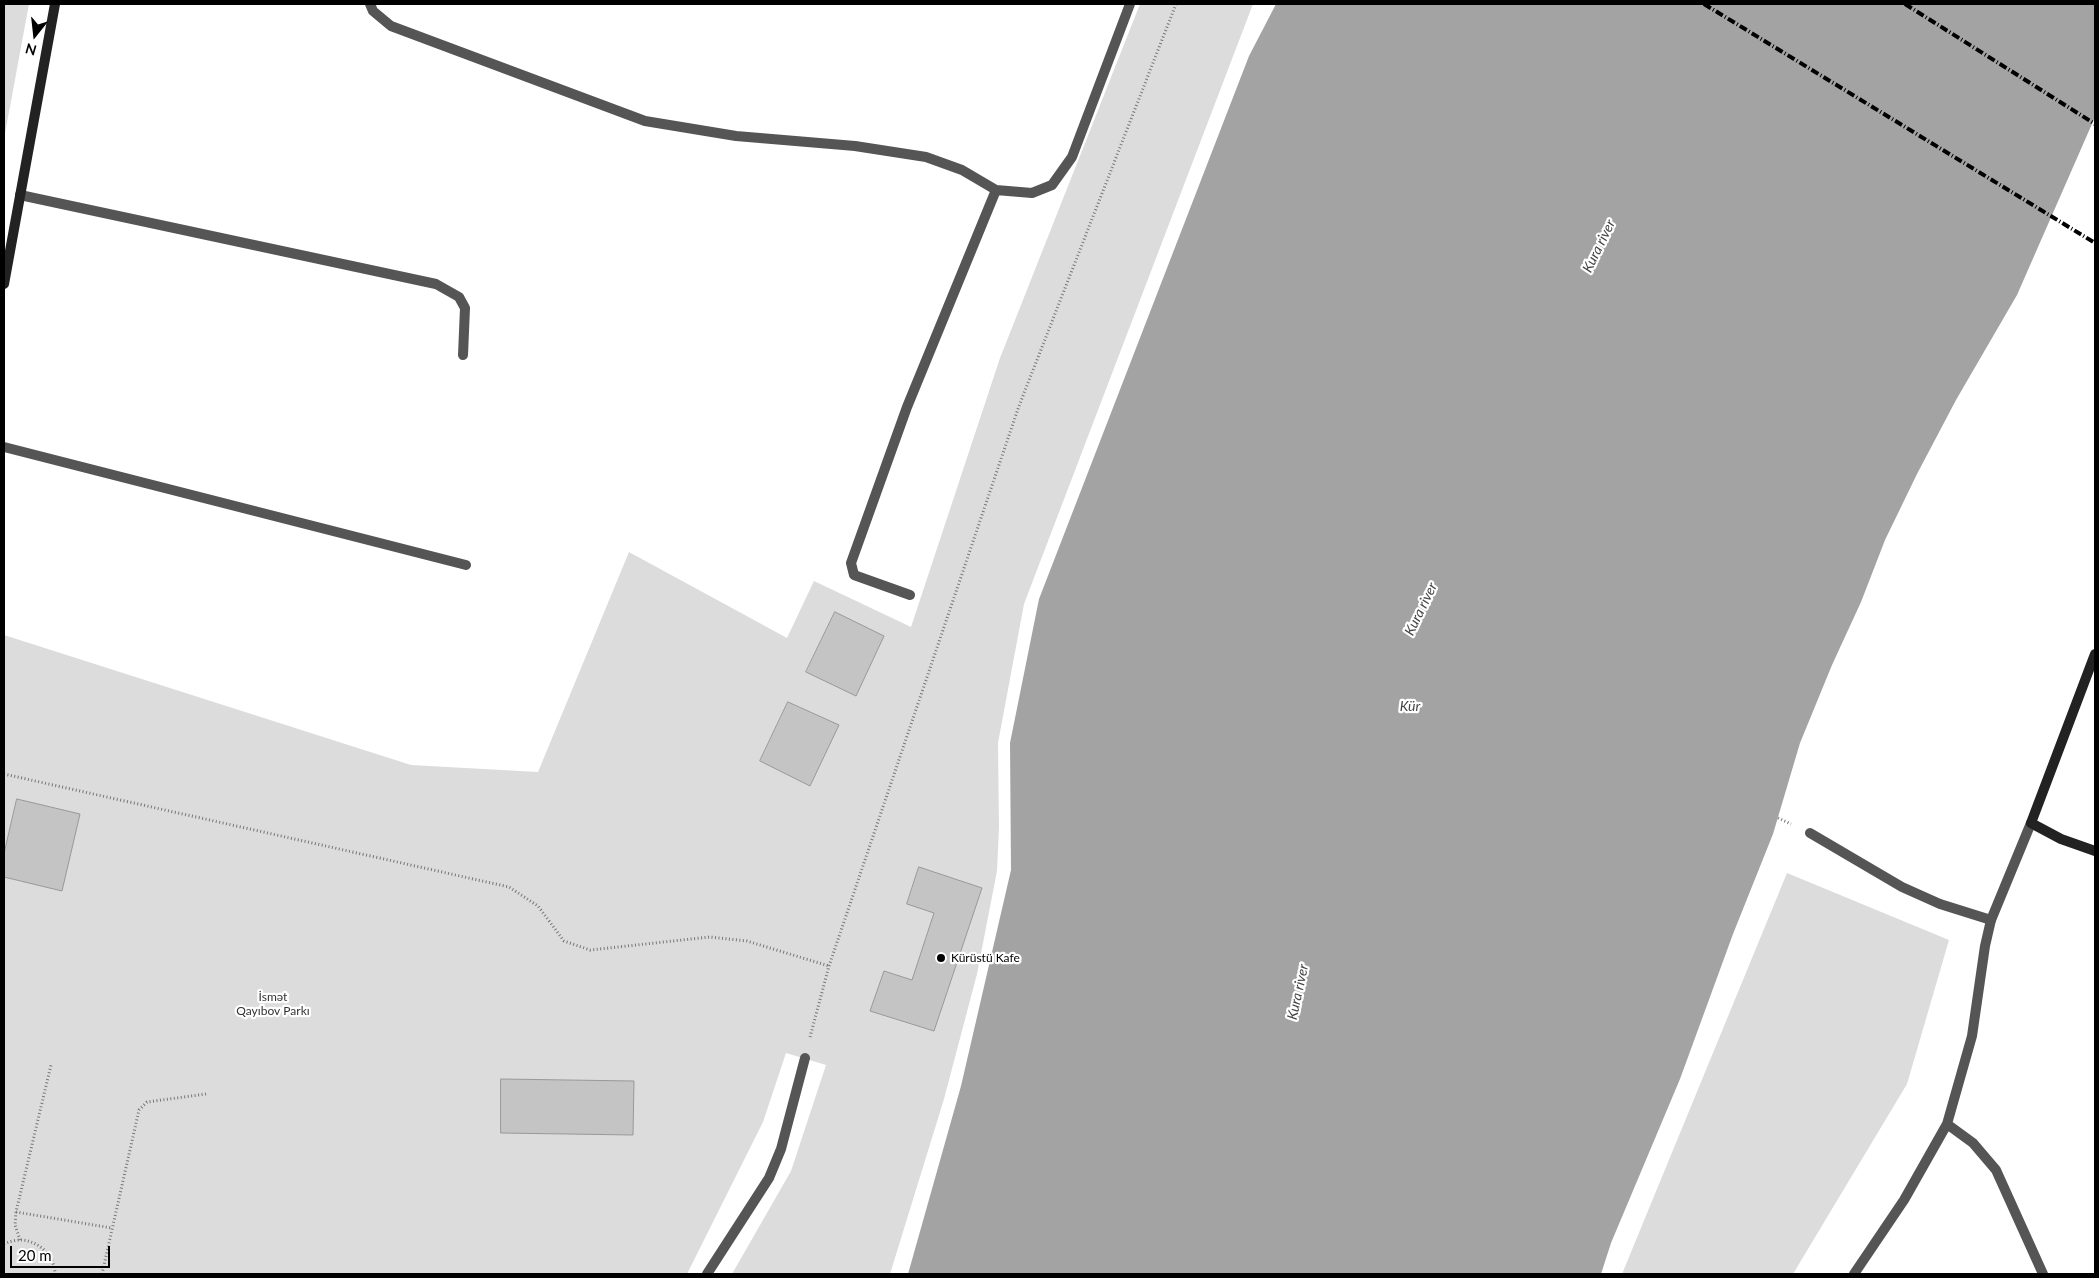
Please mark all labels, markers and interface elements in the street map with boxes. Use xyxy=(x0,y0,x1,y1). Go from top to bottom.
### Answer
north arrow xyxy=(10,10,60,60)
text: N xyxy=(23,40,38,60)
water label: Kura river xyxy=(1579,217,1619,275)
water label: Kura river xyxy=(1401,580,1441,638)
water label: Kür xyxy=(1400,698,1420,714)
place label: Kürüstü Kafe xyxy=(951,951,1020,965)
marker: Kürüstü Kafe xyxy=(935,952,947,964)
water label: Kura river xyxy=(1284,963,1312,1021)
park label: İsmət Qayıbov Parkı xyxy=(236,990,310,1018)
scale bar xyxy=(12,1236,112,1268)
text: 20 m xyxy=(18,1246,52,1264)

